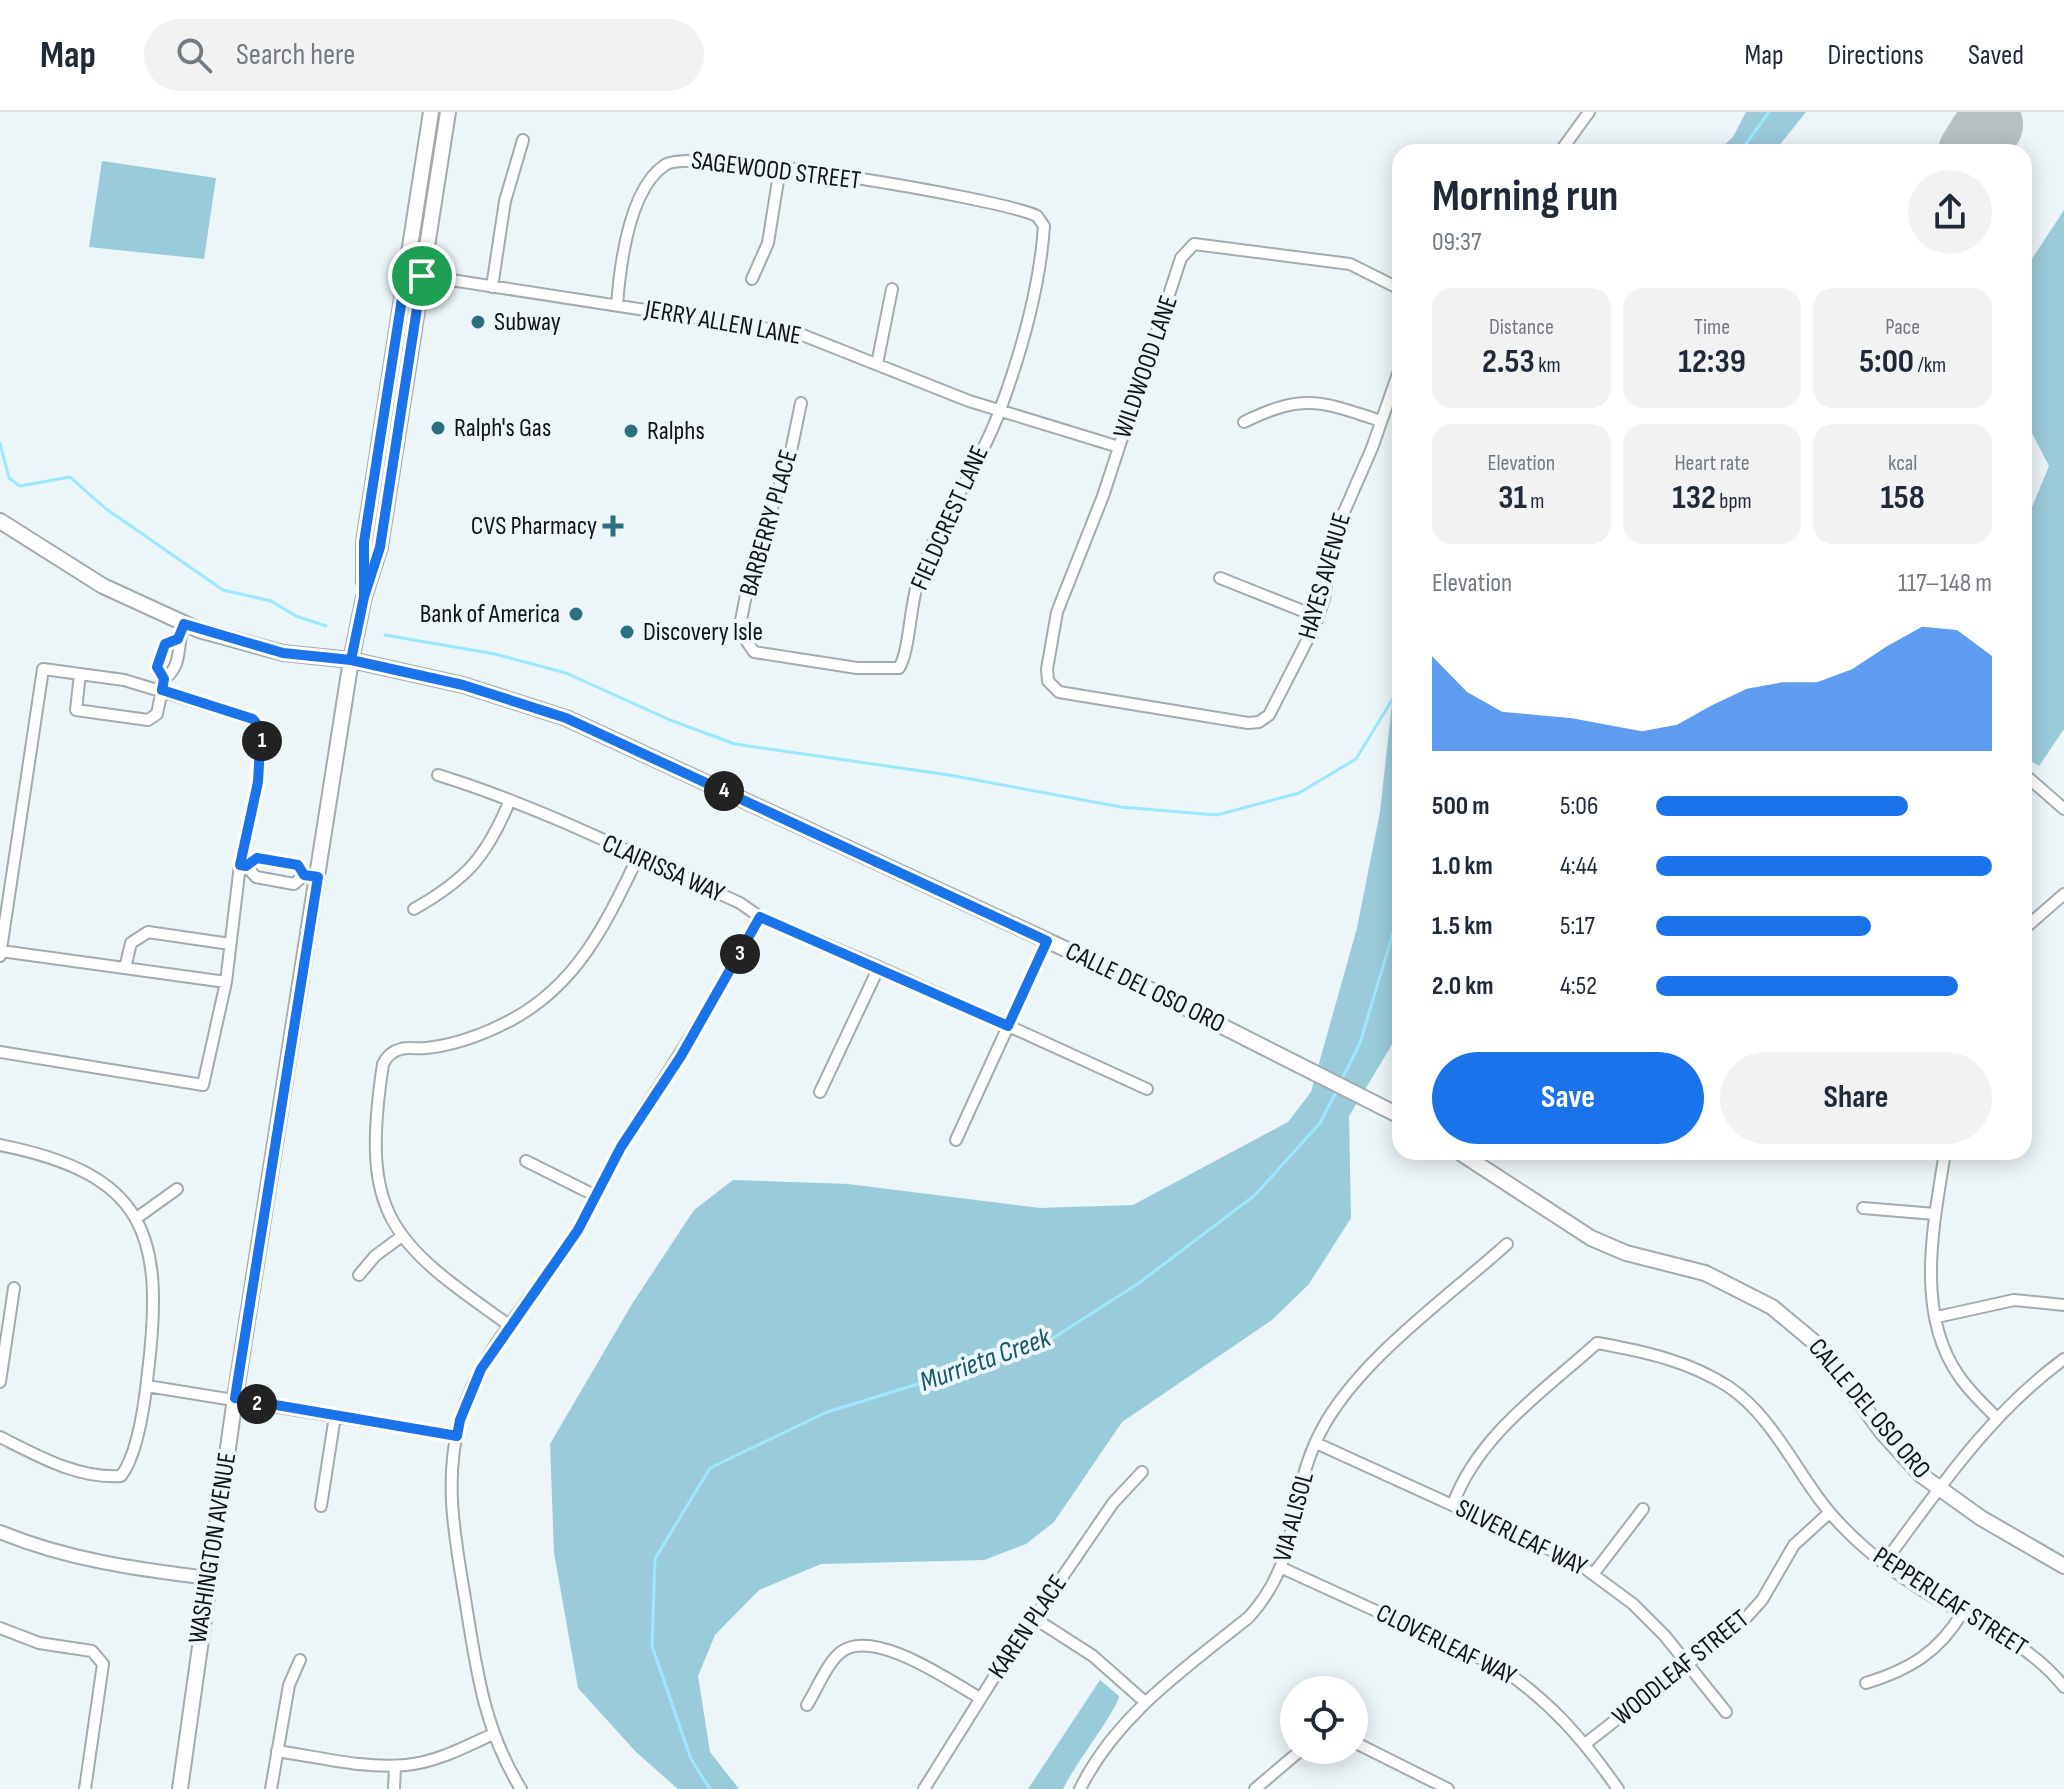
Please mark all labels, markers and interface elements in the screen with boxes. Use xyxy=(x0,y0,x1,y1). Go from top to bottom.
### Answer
search box xyxy=(144,19,704,91)
text: Map xyxy=(40,33,96,78)
icon: search xyxy=(172,33,216,77)
text: Search here xyxy=(236,37,355,73)
text: Map xyxy=(1745,39,1784,72)
text: Directions xyxy=(1828,39,1924,72)
text: Saved xyxy=(1968,39,2024,72)
street label: SAGEWOOD STREET xyxy=(689,145,863,197)
text: Morning run xyxy=(1432,170,1618,223)
button: share xyxy=(1908,170,1992,254)
text: 09:37 xyxy=(1432,227,1481,258)
pin xyxy=(388,242,456,310)
icon: arrive xyxy=(400,254,444,298)
street label: WILDWOOD LANE xyxy=(1107,292,1185,442)
street label: JERRY ALLEN LANE xyxy=(641,294,804,352)
place label: Subway xyxy=(494,307,561,338)
marker: Subway xyxy=(469,313,487,331)
text: Distance xyxy=(1489,314,1554,341)
text: Time xyxy=(1694,314,1730,341)
text: Pace xyxy=(1885,314,1920,341)
text: 2.53 xyxy=(1482,341,1535,382)
text: 12:39 xyxy=(1678,341,1746,382)
text: 5:00 xyxy=(1859,341,1914,382)
text: km xyxy=(1535,352,1561,379)
text: /km xyxy=(1914,352,1946,379)
place label: Ralph's Gas xyxy=(454,413,551,444)
place label: Ralphs xyxy=(647,416,705,447)
marker: Ralph's Gas xyxy=(429,419,447,437)
marker: Ralphs xyxy=(622,422,640,440)
street label: FIELDCREST LANE xyxy=(904,441,996,595)
street label: BARBERRY PLACE xyxy=(733,446,805,600)
text: Elevation xyxy=(1487,450,1555,477)
text: Heart rate xyxy=(1674,450,1750,477)
text: kcal xyxy=(1888,450,1917,477)
text: 31 xyxy=(1498,477,1527,518)
text: 132 xyxy=(1672,477,1716,518)
text: 158 xyxy=(1880,477,1925,518)
text: m xyxy=(1527,488,1544,515)
text: bpm xyxy=(1716,488,1752,515)
street label: HAYES AVENUE xyxy=(1292,509,1358,643)
place label: CVS Pharmacy xyxy=(471,511,597,542)
marker: CVS Pharmacy xyxy=(604,517,622,535)
text: Elevation xyxy=(1432,568,1512,599)
text: 117–148 m xyxy=(1898,568,1992,599)
place label: Bank of America xyxy=(420,599,560,630)
marker: Bank of America xyxy=(567,605,585,623)
place label: Discovery Isle xyxy=(643,617,763,648)
marker: Discovery Isle xyxy=(618,623,636,641)
pin: 1 xyxy=(242,721,282,761)
text: 1 xyxy=(258,727,266,754)
pin: 4 xyxy=(704,771,744,811)
text: 4 xyxy=(719,777,729,804)
text: 500 m xyxy=(1432,791,1489,822)
text: 5:06 xyxy=(1560,791,1598,822)
street label: CLAIRISSA WAY xyxy=(597,828,729,910)
text: 1.0 km xyxy=(1432,851,1493,882)
text: 4:44 xyxy=(1560,851,1598,882)
text: 1.5 km xyxy=(1432,911,1492,942)
text: 5:17 xyxy=(1560,911,1595,942)
pin: 3 xyxy=(720,934,760,974)
street label: CALLE DEL OSO ORO xyxy=(1060,936,1230,1040)
text: 3 xyxy=(735,940,745,967)
text: 2.0 km xyxy=(1432,971,1493,1002)
text: 4:52 xyxy=(1560,971,1597,1002)
button: Save xyxy=(1432,1052,1704,1144)
button: Share xyxy=(1720,1052,1992,1144)
water label: Murrieta Creek xyxy=(915,1321,1056,1399)
street label: CALLE DEL OSO ORO xyxy=(1801,1333,1937,1485)
pin: 2 xyxy=(237,1384,277,1424)
text: 2 xyxy=(252,1390,262,1417)
street label: WASHINGTON AVENUE xyxy=(183,1450,243,1646)
street label: VIA ALISOL xyxy=(1267,1468,1321,1565)
street label: SILVERLEAF WAY xyxy=(1450,1493,1592,1583)
street label: PEPPERLEAF STREET xyxy=(1867,1541,2033,1663)
street label: KAREN PLACE xyxy=(982,1569,1074,1685)
street label: CLOVERLEAF WAY xyxy=(1371,1598,1521,1692)
street label: WOODLEAF STREET xyxy=(1607,1604,1755,1732)
map controls xyxy=(1280,1676,1368,1764)
button: locate xyxy=(1280,1676,1368,1764)

